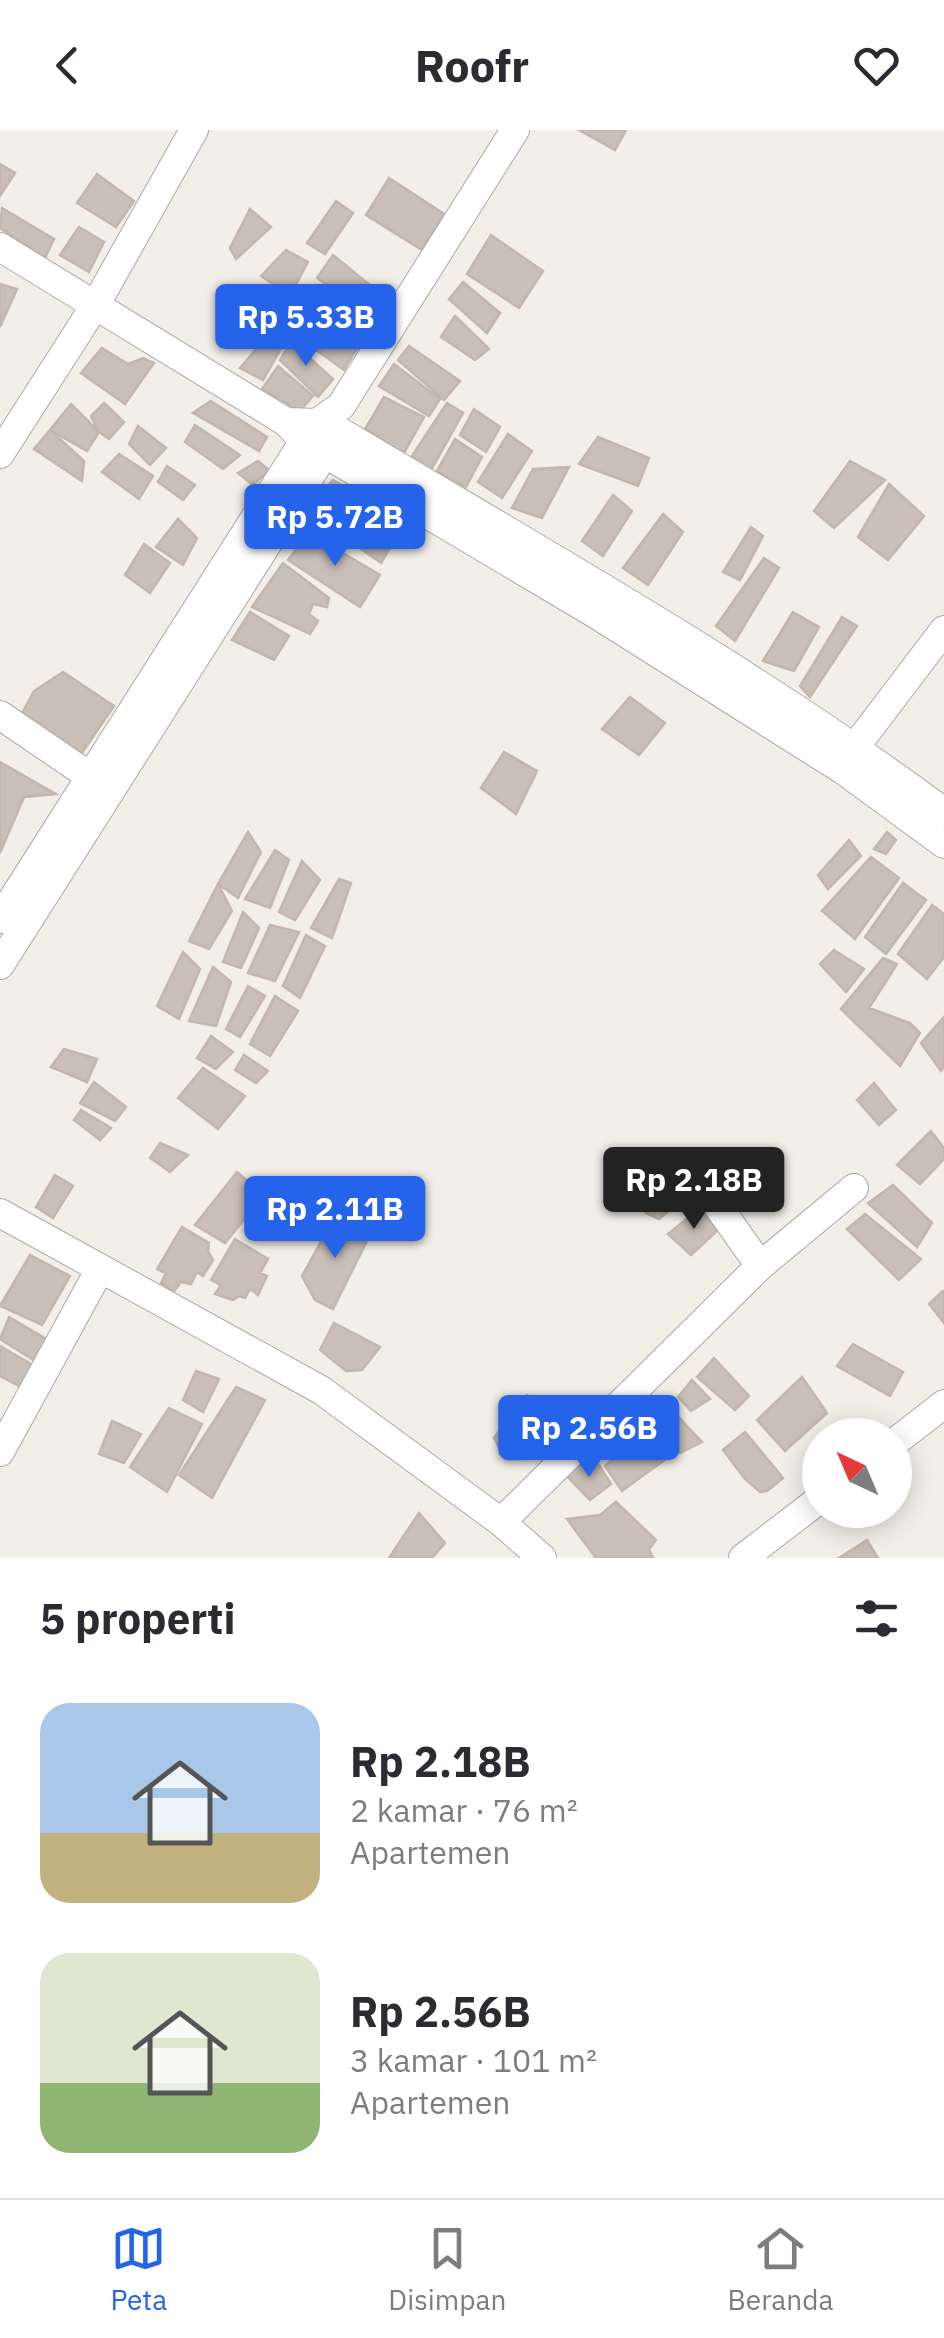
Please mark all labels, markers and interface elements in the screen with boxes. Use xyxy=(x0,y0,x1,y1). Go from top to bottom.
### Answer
text: Roofr xyxy=(415,36,529,94)
icon: back xyxy=(40,38,95,93)
icon: heart xyxy=(849,38,904,93)
pin: Rp 5.33B xyxy=(203,284,409,369)
text: Rp 5.33B xyxy=(237,295,375,337)
pin: Rp 5.72B xyxy=(232,484,438,569)
text: Rp 5.72B xyxy=(266,495,404,537)
pin: Rp 2.18B xyxy=(591,1147,797,1232)
text: Rp 2.18B xyxy=(625,1158,763,1200)
pin: Rp 2.11B xyxy=(232,1176,438,1261)
text: Rp 2.11B xyxy=(266,1187,404,1229)
pin: Rp 2.56B xyxy=(486,1395,692,1480)
text: Rp 2.56B xyxy=(520,1406,658,1448)
north arrow xyxy=(802,1418,912,1528)
map controls xyxy=(802,1418,912,1528)
text: 5 properti xyxy=(40,1591,235,1646)
icon: filters xyxy=(849,1591,904,1646)
text: Rp 2.18B xyxy=(350,1734,530,1789)
icon: home xyxy=(120,1743,240,1863)
text: 2 kamar · 76 m² xyxy=(350,1789,578,1831)
text: Apartemen xyxy=(350,1831,510,1873)
text: Rp 2.56B xyxy=(350,1984,530,2039)
icon: home xyxy=(120,1993,240,2113)
text: 3 kamar · 101 m² xyxy=(350,2039,597,2081)
text: Apartemen xyxy=(350,2081,510,2123)
tab: Peta xyxy=(111,2221,167,2318)
tab: Disimpan xyxy=(388,2221,506,2318)
tab: Beranda xyxy=(728,2221,833,2318)

